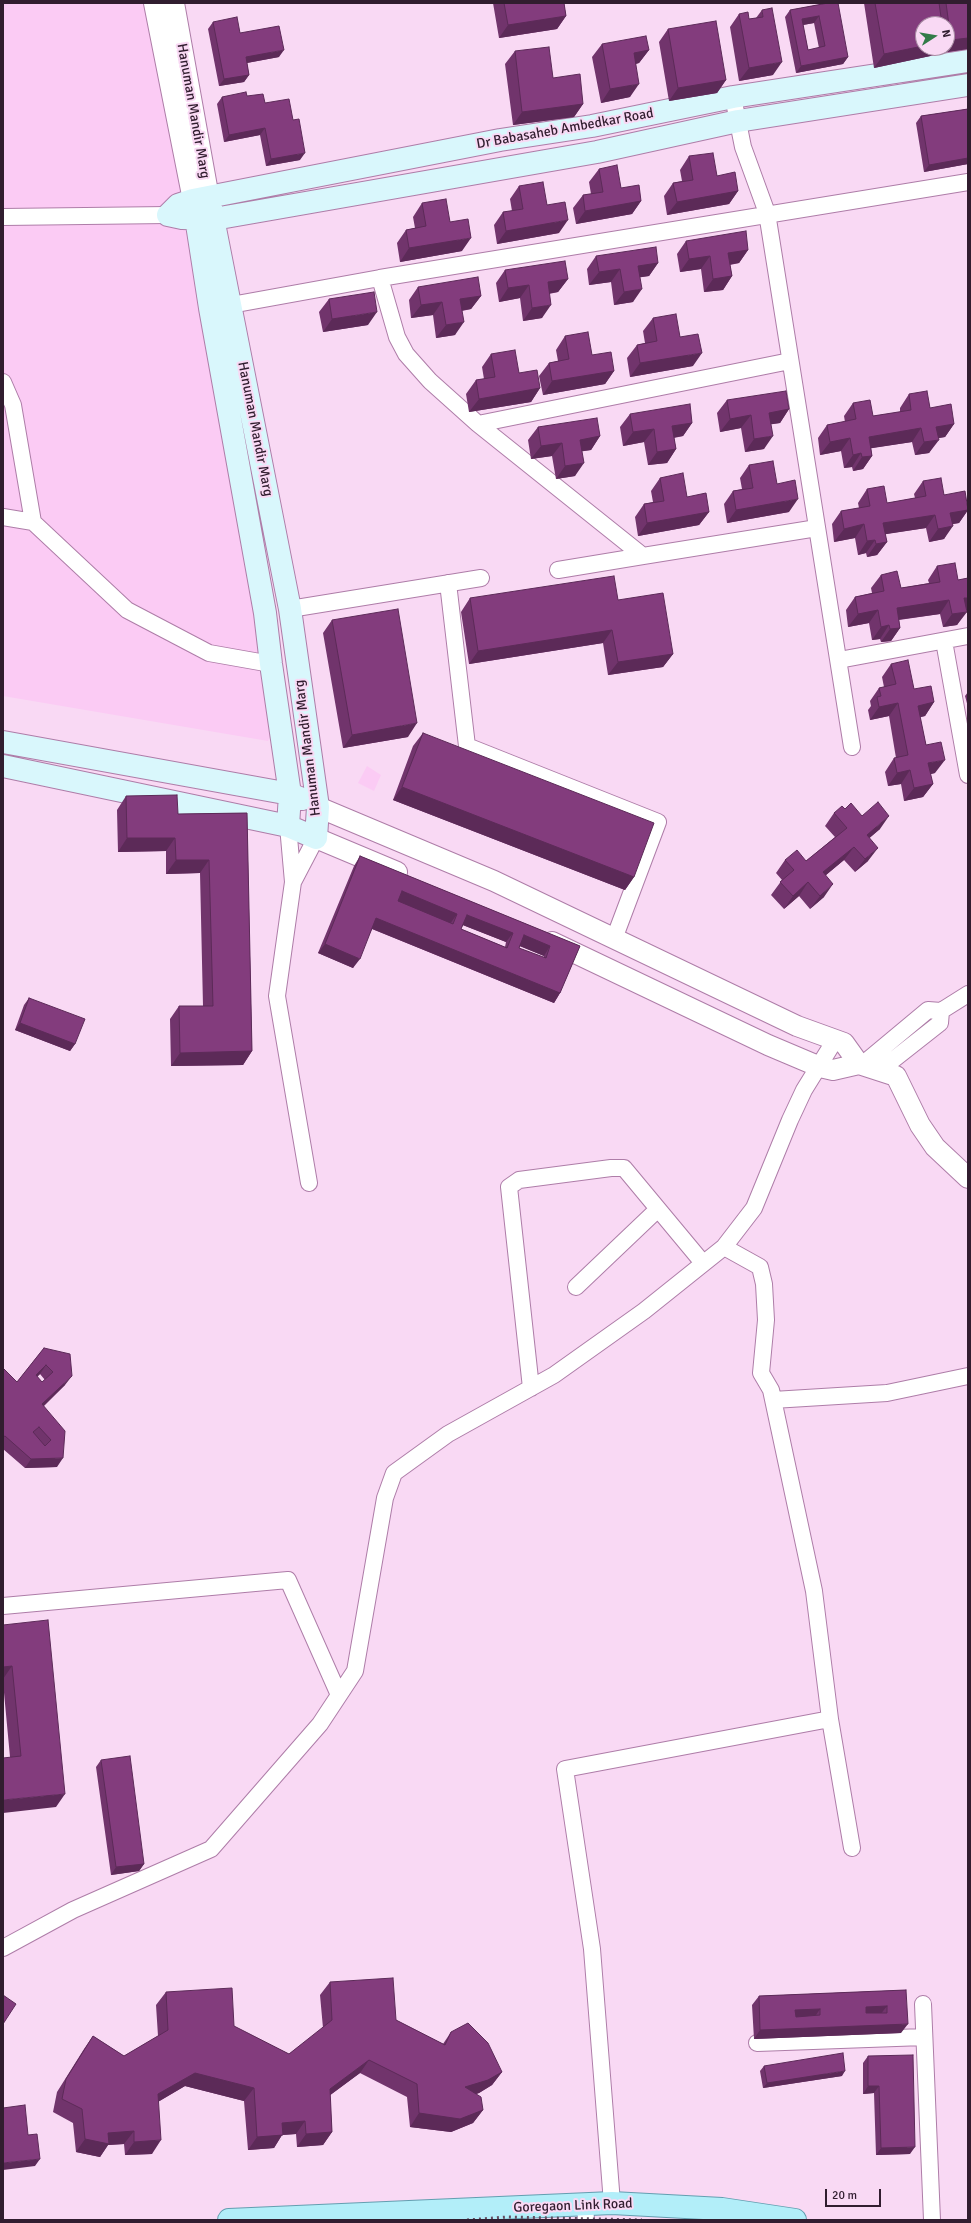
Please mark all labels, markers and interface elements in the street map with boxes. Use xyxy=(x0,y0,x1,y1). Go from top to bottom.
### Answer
north arrow xyxy=(915,16,955,56)
text: N xyxy=(939,29,953,39)
street label: Hanuman Mandir Marg xyxy=(173,42,213,180)
street label: Dr Babasaheb Ambedkar Road xyxy=(475,105,655,153)
street label: Hanuman Mandir Marg xyxy=(234,360,276,498)
street label: Hanuman Mandir Marg xyxy=(291,679,325,817)
scale bar xyxy=(827,2181,883,2207)
text: 20 m xyxy=(832,2188,857,2203)
street label: Goregaon Link Road xyxy=(513,2196,633,2216)

